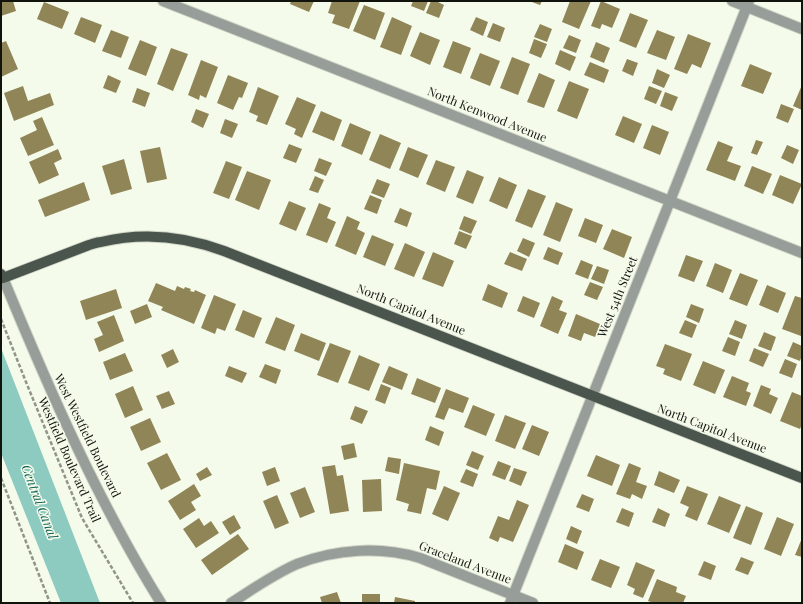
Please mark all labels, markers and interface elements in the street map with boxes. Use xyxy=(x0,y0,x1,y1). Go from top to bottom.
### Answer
street label: North Kenwood Avenue xyxy=(425,84,549,146)
street label: West 54th Street xyxy=(595,254,641,340)
street label: North Capitol Avenue xyxy=(355,282,467,338)
street label: West Westfield Boulevard xyxy=(51,372,123,500)
street label: Westfield Boulevard Trail xyxy=(35,395,103,525)
street label: North Capitol Avenue xyxy=(655,402,769,456)
water label: Central Canal xyxy=(18,463,60,541)
street label: Graceland Avenue xyxy=(417,539,513,587)

